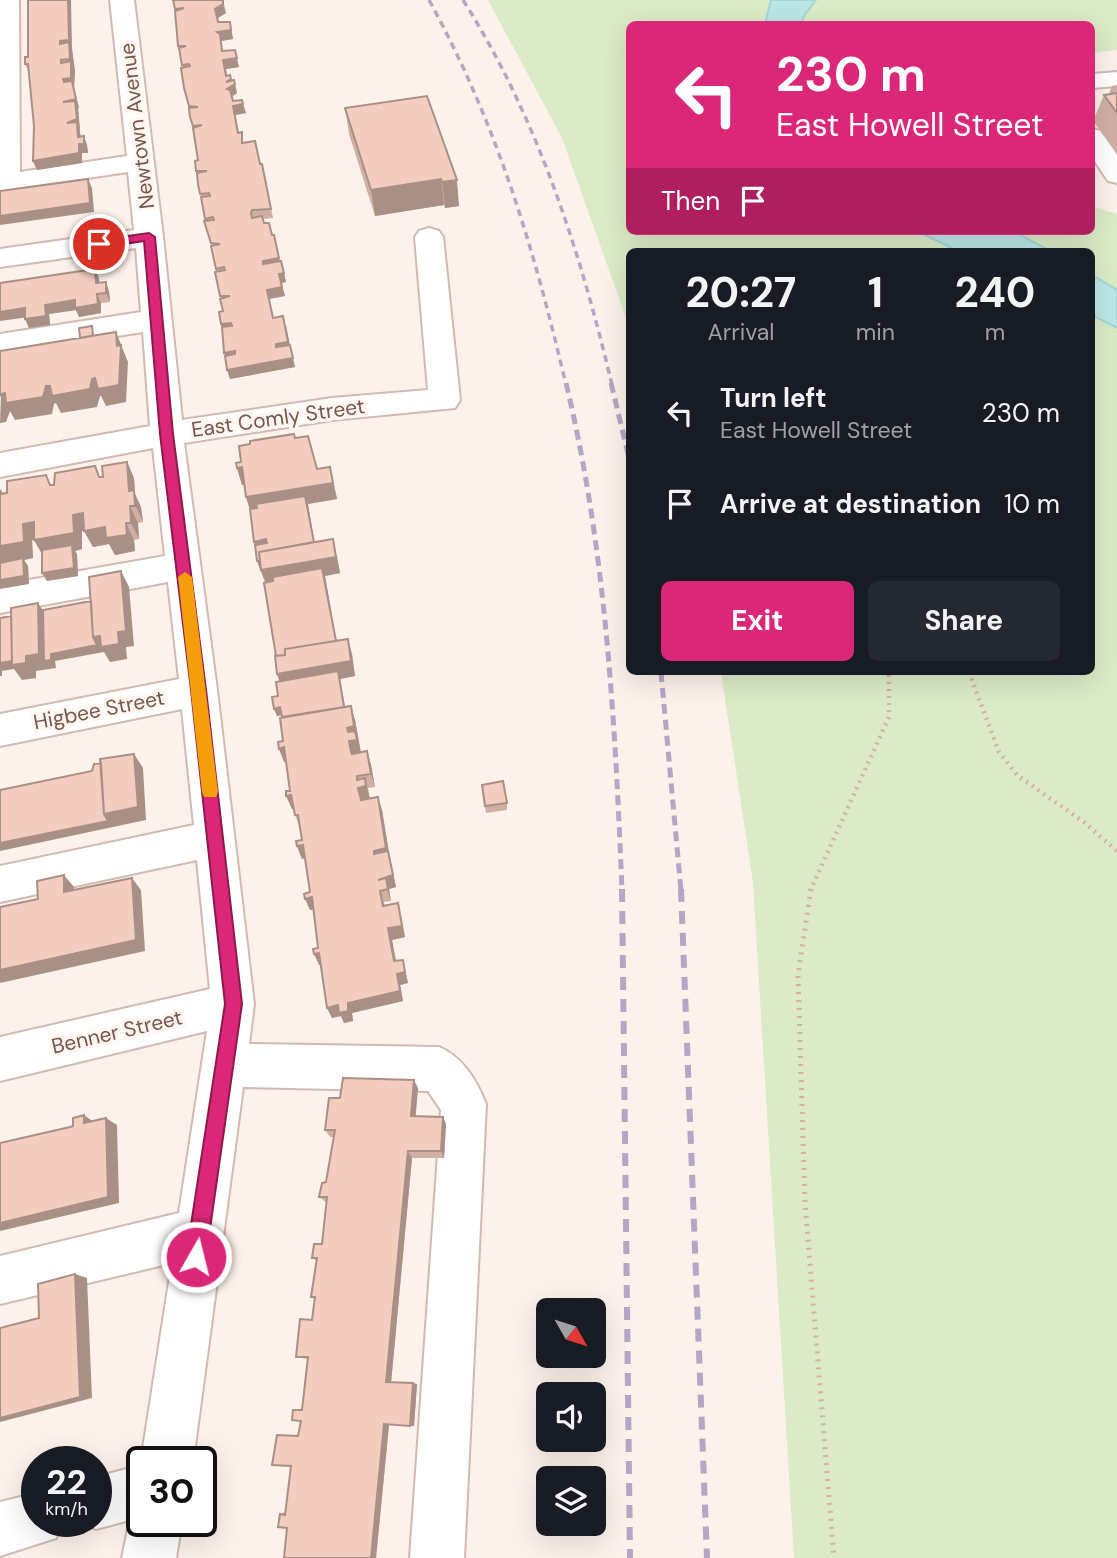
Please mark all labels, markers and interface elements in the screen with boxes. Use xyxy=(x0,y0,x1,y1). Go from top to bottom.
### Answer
street label: Newtown Avenue xyxy=(113,41,161,211)
text: 230 m xyxy=(776,42,926,106)
icon: left xyxy=(661,49,752,140)
text: East Howell Street xyxy=(776,104,1044,146)
icon: arrive xyxy=(734,182,772,220)
text: Then xyxy=(661,184,720,218)
pin xyxy=(69,214,129,274)
icon: arrive xyxy=(80,225,118,263)
text: 20:27 xyxy=(686,265,796,320)
text: 1 xyxy=(868,265,883,320)
text: 240 xyxy=(955,265,1035,320)
text: Arrival xyxy=(707,317,774,347)
text: min xyxy=(856,317,895,347)
text: m xyxy=(985,317,1005,347)
text: Turn left xyxy=(720,381,827,415)
street label: East Comly Street xyxy=(189,392,367,444)
icon: left xyxy=(661,394,699,432)
text: 230 m xyxy=(982,396,1060,430)
text: East Howell Street xyxy=(720,415,912,445)
icon: arrive xyxy=(661,485,699,523)
text: Arrive at destination xyxy=(720,487,981,521)
text: 10 m xyxy=(1004,487,1060,521)
button: Exit xyxy=(661,581,854,661)
button: Share xyxy=(868,581,1060,661)
street label: Higbee Street xyxy=(31,684,167,736)
street label: Benner Street xyxy=(49,1003,185,1061)
position arrow xyxy=(159,1220,233,1294)
north arrow xyxy=(536,1298,606,1368)
map controls xyxy=(536,1298,606,1536)
button: sound xyxy=(536,1382,606,1452)
speed limit sign: 30 xyxy=(126,1446,217,1537)
text: 22 xyxy=(46,1459,87,1505)
button: layers xyxy=(536,1466,606,1536)
text: km/h xyxy=(45,1497,88,1521)

